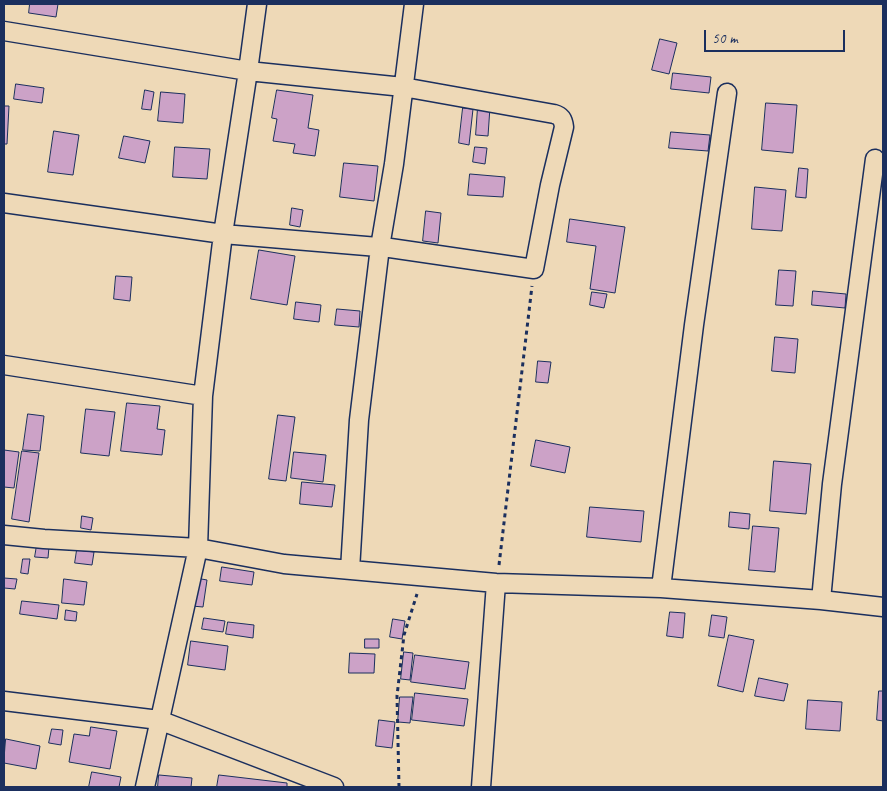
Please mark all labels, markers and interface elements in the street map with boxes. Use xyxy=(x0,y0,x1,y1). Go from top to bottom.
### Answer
scale bar xyxy=(707,20,848,52)
text: 50 m xyxy=(712,29,738,48)

